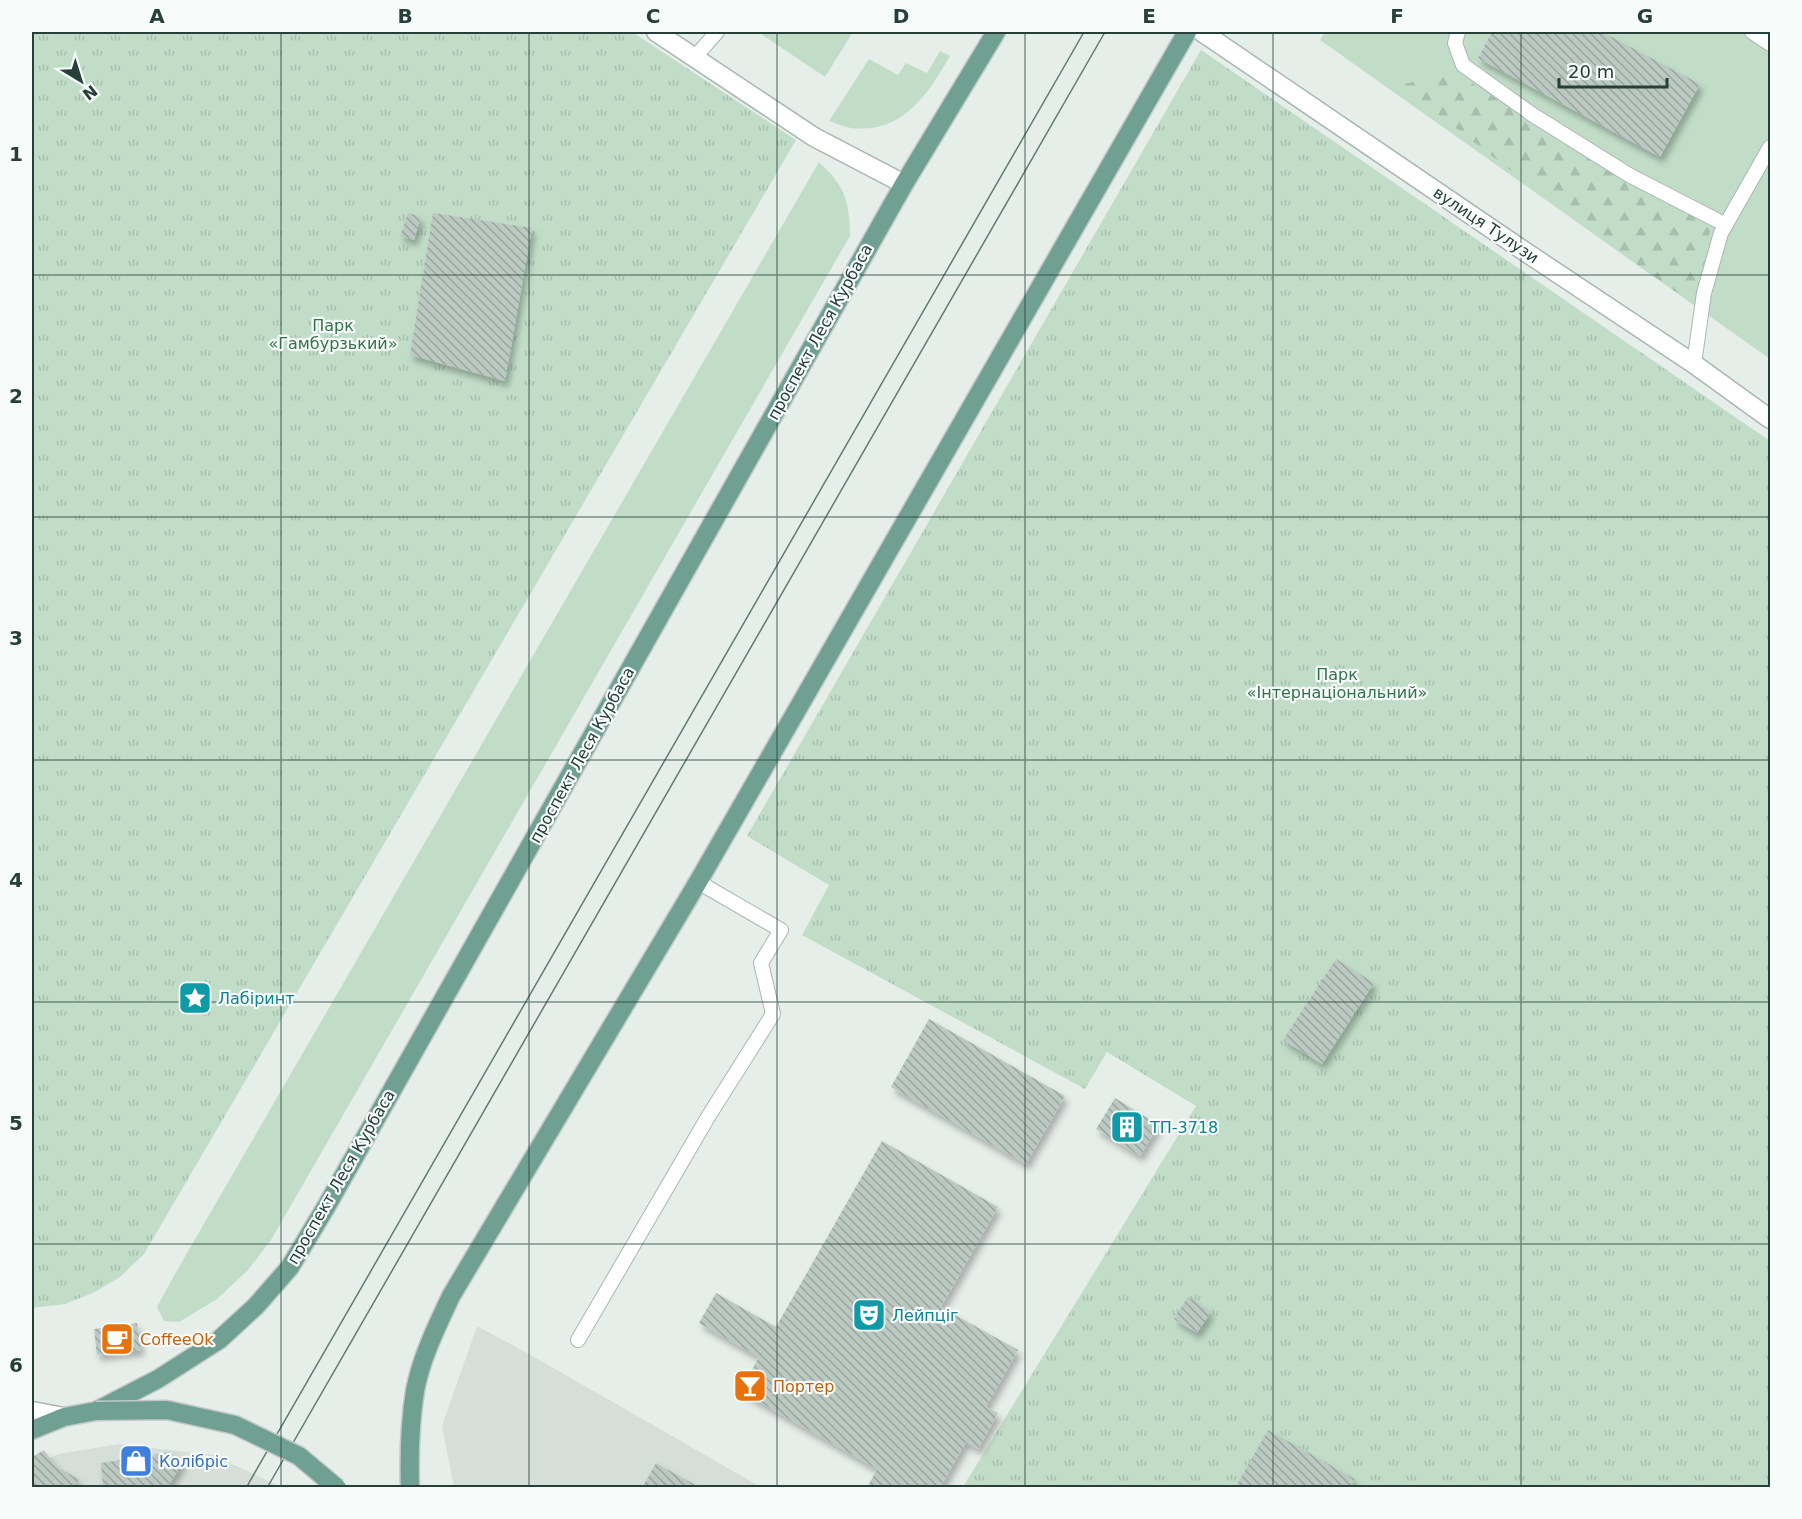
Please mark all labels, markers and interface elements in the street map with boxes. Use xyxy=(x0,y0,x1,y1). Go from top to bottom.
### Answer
text: A xyxy=(149,4,165,28)
text: B xyxy=(397,4,413,28)
text: C xyxy=(646,4,660,28)
text: D xyxy=(893,4,909,28)
text: E xyxy=(1142,4,1156,28)
text: F xyxy=(1390,4,1404,28)
text: G xyxy=(1637,4,1653,28)
north arrow xyxy=(51,51,111,111)
scale bar xyxy=(1559,51,1667,89)
text: 20 m xyxy=(1568,61,1614,82)
text: N xyxy=(79,81,101,104)
text: 1 xyxy=(9,142,23,166)
street label: вулиця Тулузи xyxy=(1430,183,1542,267)
street label: проспект Леся Курбаса xyxy=(764,241,876,423)
park label: Парк «Гамбурзький» xyxy=(268,316,398,353)
text: 2 xyxy=(9,384,23,408)
text: 3 xyxy=(9,626,23,650)
street label: проспект Леся Курбаса xyxy=(526,664,638,846)
park label: Парк «Інтернаціональний» xyxy=(1247,665,1427,702)
text: 4 xyxy=(9,868,23,892)
place icon: Лабіринт xyxy=(177,980,213,1016)
place label: Лабіринт xyxy=(218,989,294,1008)
street label: проспект Леся Курбаса xyxy=(283,1086,399,1268)
building icon: ТП-3718 xyxy=(1109,1109,1145,1145)
text: 5 xyxy=(9,1111,23,1135)
place label: ТП-3718 xyxy=(1149,1118,1218,1137)
theatre icon: Лейпціг xyxy=(851,1297,887,1333)
place label: Лейпціг xyxy=(892,1306,958,1325)
cafe icon: CoffeeOk xyxy=(99,1321,135,1357)
place label: CoffeeOk xyxy=(140,1330,214,1349)
text: 6 xyxy=(9,1353,23,1377)
bar icon: Портер xyxy=(732,1368,768,1404)
place label: Портер xyxy=(773,1377,834,1396)
shop icon: Колібріс xyxy=(118,1443,154,1479)
place label: Колібріс xyxy=(159,1452,228,1471)

